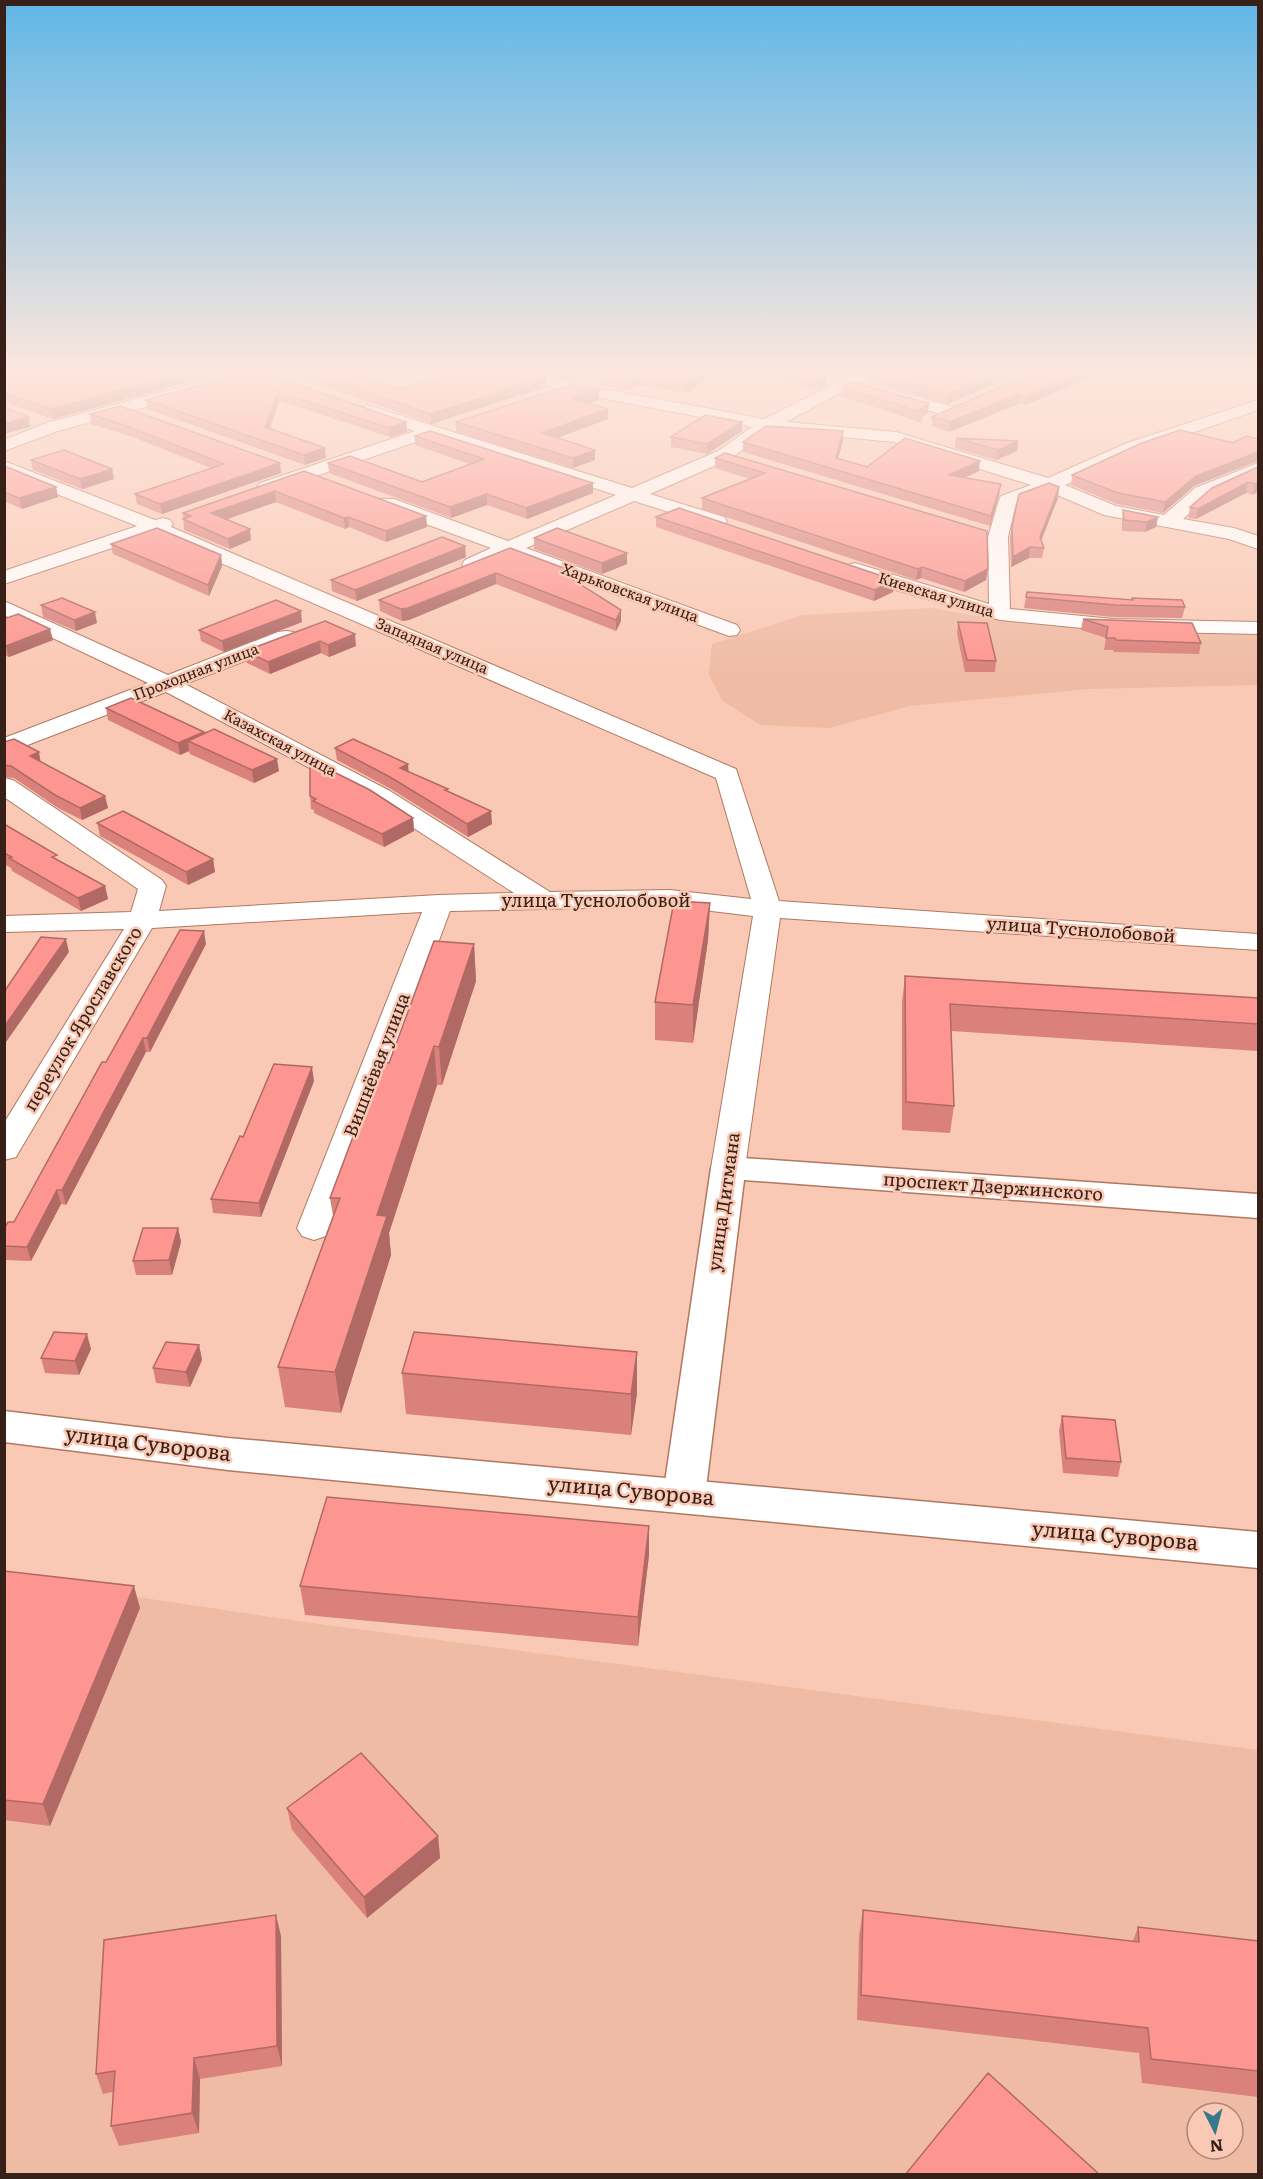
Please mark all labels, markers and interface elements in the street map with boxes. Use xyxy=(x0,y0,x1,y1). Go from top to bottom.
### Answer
street label: Харьковская улица xyxy=(559,556,703,627)
street label: Киевская улица xyxy=(876,565,998,622)
street label: Западная улица xyxy=(373,610,493,679)
street label: Проходная улица xyxy=(129,636,262,705)
street label: Казахская улица xyxy=(220,702,342,782)
street label: улица Туснолобовой xyxy=(501,886,691,913)
street label: улица Туснолобовой xyxy=(986,908,1176,949)
street label: переулок Ярославского xyxy=(16,921,148,1116)
street label: Вишнёвая улица xyxy=(336,988,416,1141)
street label: улица Дитмана xyxy=(699,1130,746,1273)
street label: проспект Дзержинского xyxy=(882,1164,1104,1207)
street label: улица Суворова xyxy=(64,1416,234,1467)
street label: улица Суворова xyxy=(547,1466,716,1511)
street label: улица Суворова xyxy=(1031,1511,1200,1556)
north arrow xyxy=(1185,2101,1245,2161)
text: N xyxy=(1209,2134,1225,2160)

